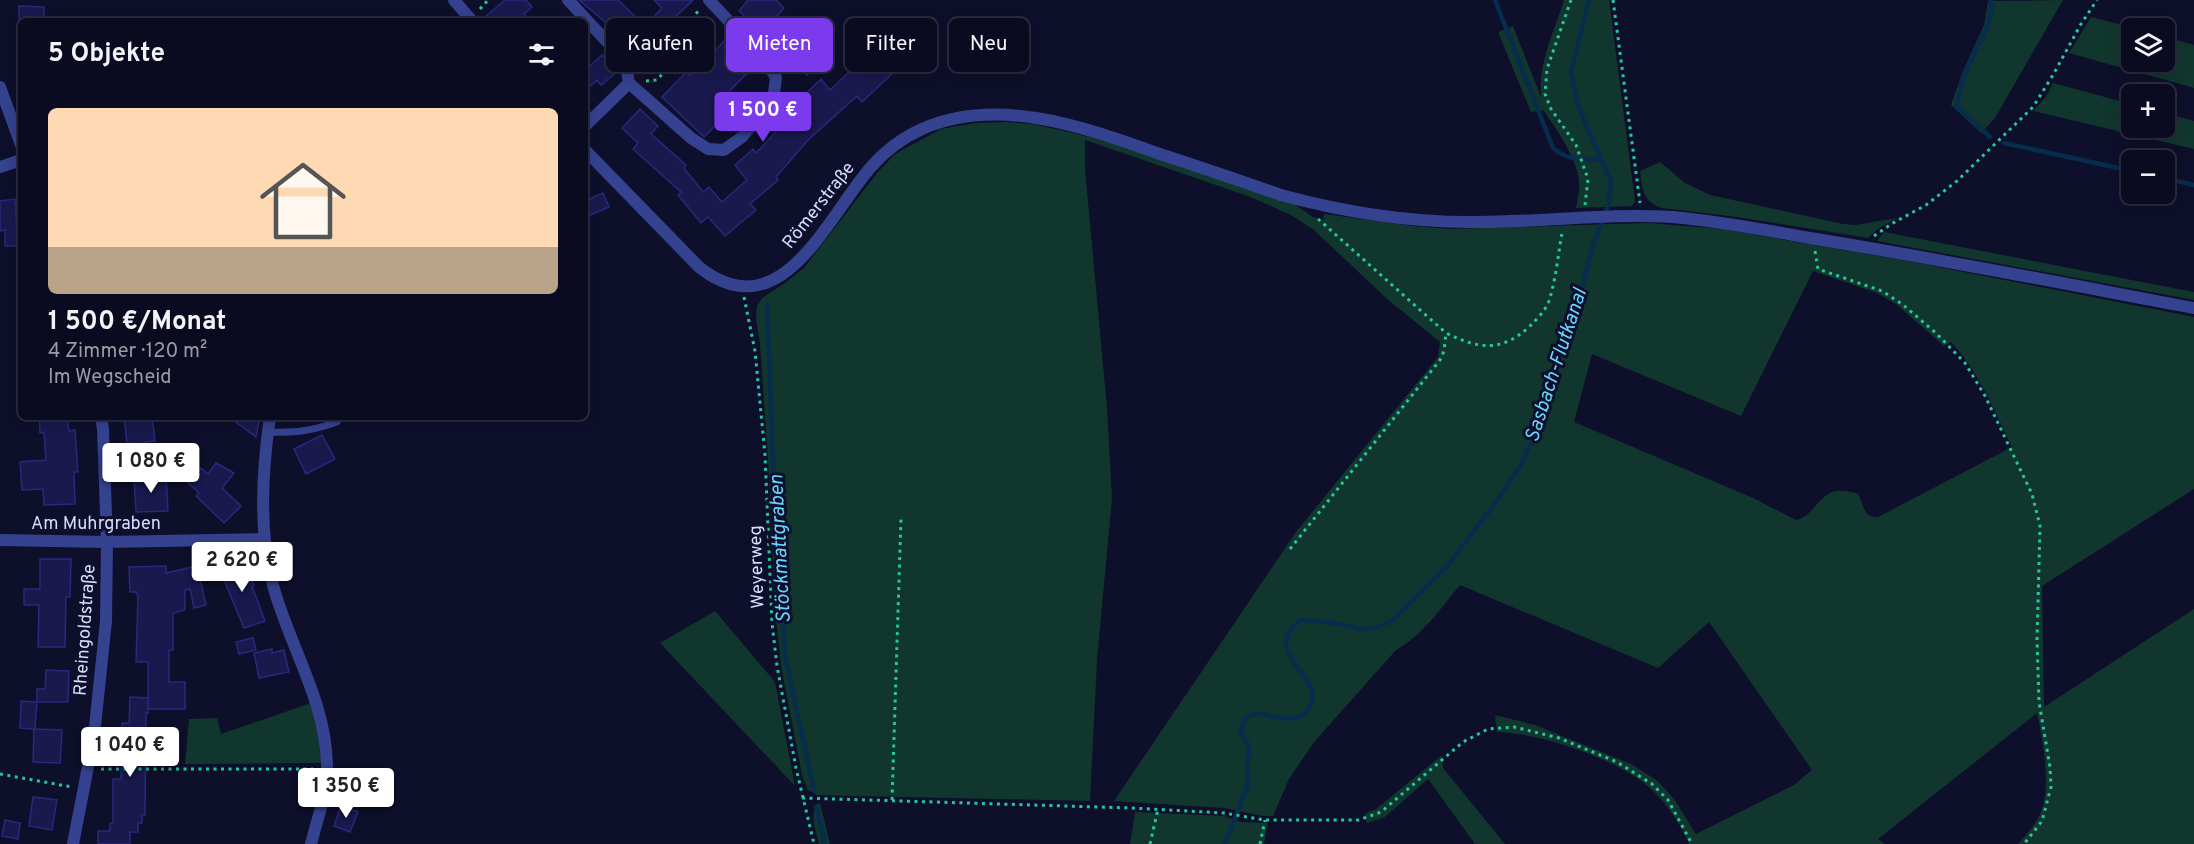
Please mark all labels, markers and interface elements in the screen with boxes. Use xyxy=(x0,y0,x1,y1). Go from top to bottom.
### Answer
chip: Kaufen xyxy=(606,18,714,72)
chip: Mieten xyxy=(726,18,833,72)
chip: Filter xyxy=(845,18,937,72)
chip: Neu xyxy=(949,18,1029,72)
map controls xyxy=(2121,18,2175,204)
button: layers xyxy=(2121,18,2175,72)
text: 5 Objekte xyxy=(48,38,165,71)
icon: filters xyxy=(525,38,558,71)
button: + xyxy=(2121,84,2175,138)
pin: 1 500 € xyxy=(708,92,818,143)
text: 1 500 € xyxy=(728,98,798,124)
icon: home xyxy=(249,147,357,255)
button: − xyxy=(2121,150,2175,204)
street label: Römerstraße xyxy=(778,158,860,254)
water label: Sasbach-Flutkanal xyxy=(1520,285,1594,446)
text: 1 500 €/Monat xyxy=(48,306,226,339)
text: 4 Zimmer · 120 m² xyxy=(48,339,207,365)
text: Im Wegscheid xyxy=(48,365,171,391)
pin: 1 080 € xyxy=(96,443,206,494)
text: 1 080 € xyxy=(116,449,186,475)
water label: Stöckmattgraben xyxy=(764,474,798,624)
street label: Am Muhrgraben xyxy=(31,513,161,536)
street label: Weyerweg xyxy=(745,525,770,609)
pin: 2 620 € xyxy=(187,542,297,593)
text: 2 620 € xyxy=(206,548,278,574)
street label: Rheingoldstraße xyxy=(69,563,102,697)
pin: 1 040 € xyxy=(75,727,185,778)
text: 1 040 € xyxy=(95,733,165,759)
pin: 1 350 € xyxy=(291,768,401,819)
text: 1 350 € xyxy=(312,774,380,800)

